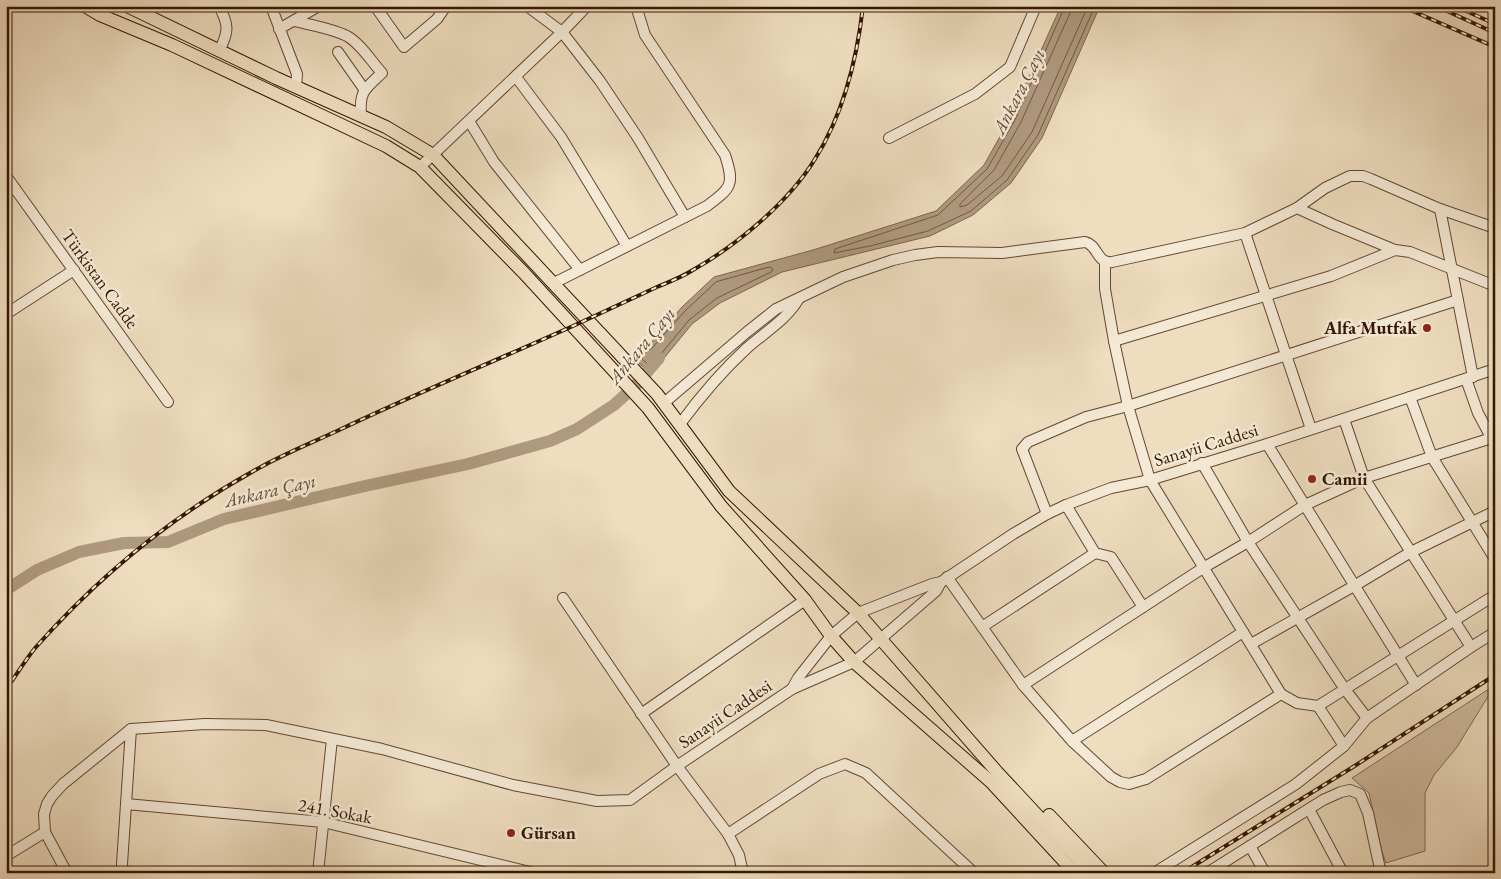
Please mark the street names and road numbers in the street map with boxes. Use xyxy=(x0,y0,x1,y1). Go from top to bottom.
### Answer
street label: Türkistan Cadde xyxy=(57,224,144,333)
street label: Sanayii Caddesi xyxy=(1151,418,1261,471)
street label: Sanayii Caddesi xyxy=(674,674,776,753)
street label: 241. Sokak xyxy=(296,793,374,828)

